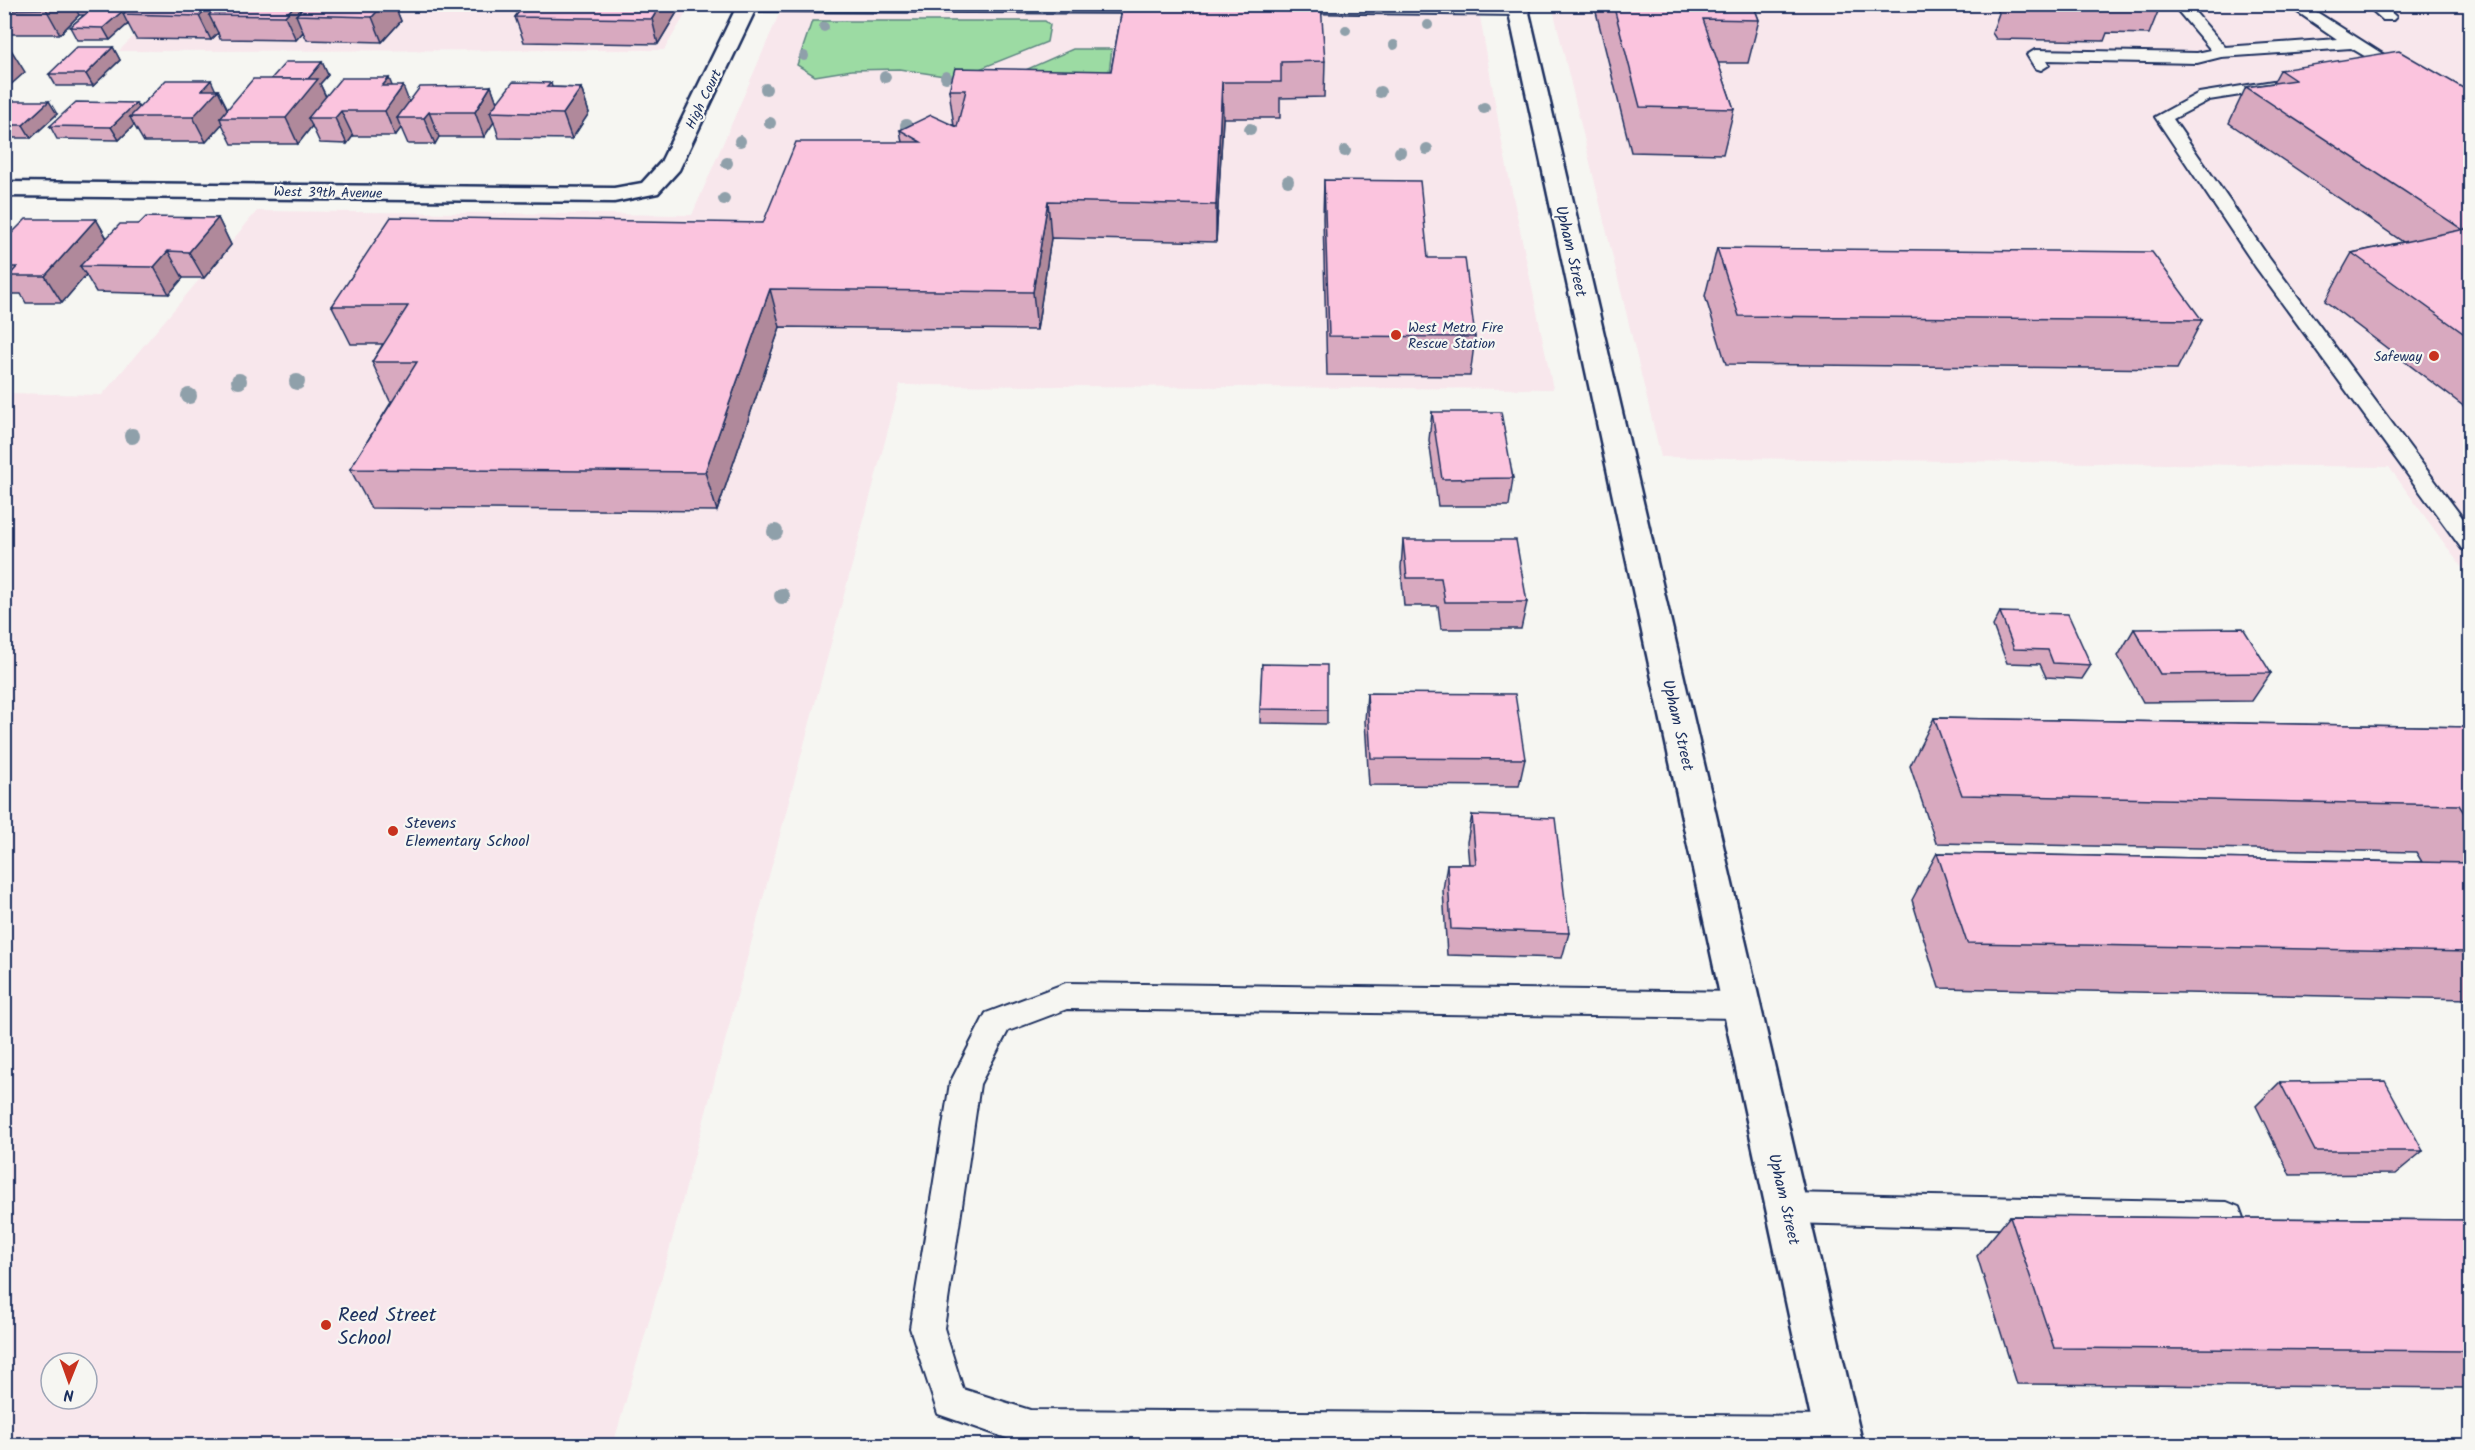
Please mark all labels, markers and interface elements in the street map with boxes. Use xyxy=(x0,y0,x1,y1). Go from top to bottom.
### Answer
street label: High Court xyxy=(680,65,728,133)
street label: West 39th Avenue xyxy=(273,181,383,205)
street label: Upham Street xyxy=(1548,203,1593,300)
place label: West Metro Fire Rescue Station xyxy=(1408,317,1504,355)
marker: West Metro Fire Rescue Station xyxy=(1389,328,1403,342)
place label: Safeway xyxy=(2374,346,2422,368)
marker: Safeway xyxy=(2427,349,2441,363)
street label: Upham Street xyxy=(1655,677,1700,774)
place label: Stevens Elementary School xyxy=(405,811,530,854)
marker: Stevens Elementary School xyxy=(386,824,400,838)
street label: Upham Street xyxy=(1761,1151,1806,1248)
place label: Reed Street School xyxy=(338,1300,437,1355)
marker: Reed Street School xyxy=(319,1318,333,1332)
north arrow xyxy=(39,1351,99,1411)
text: N xyxy=(63,1382,74,1407)

